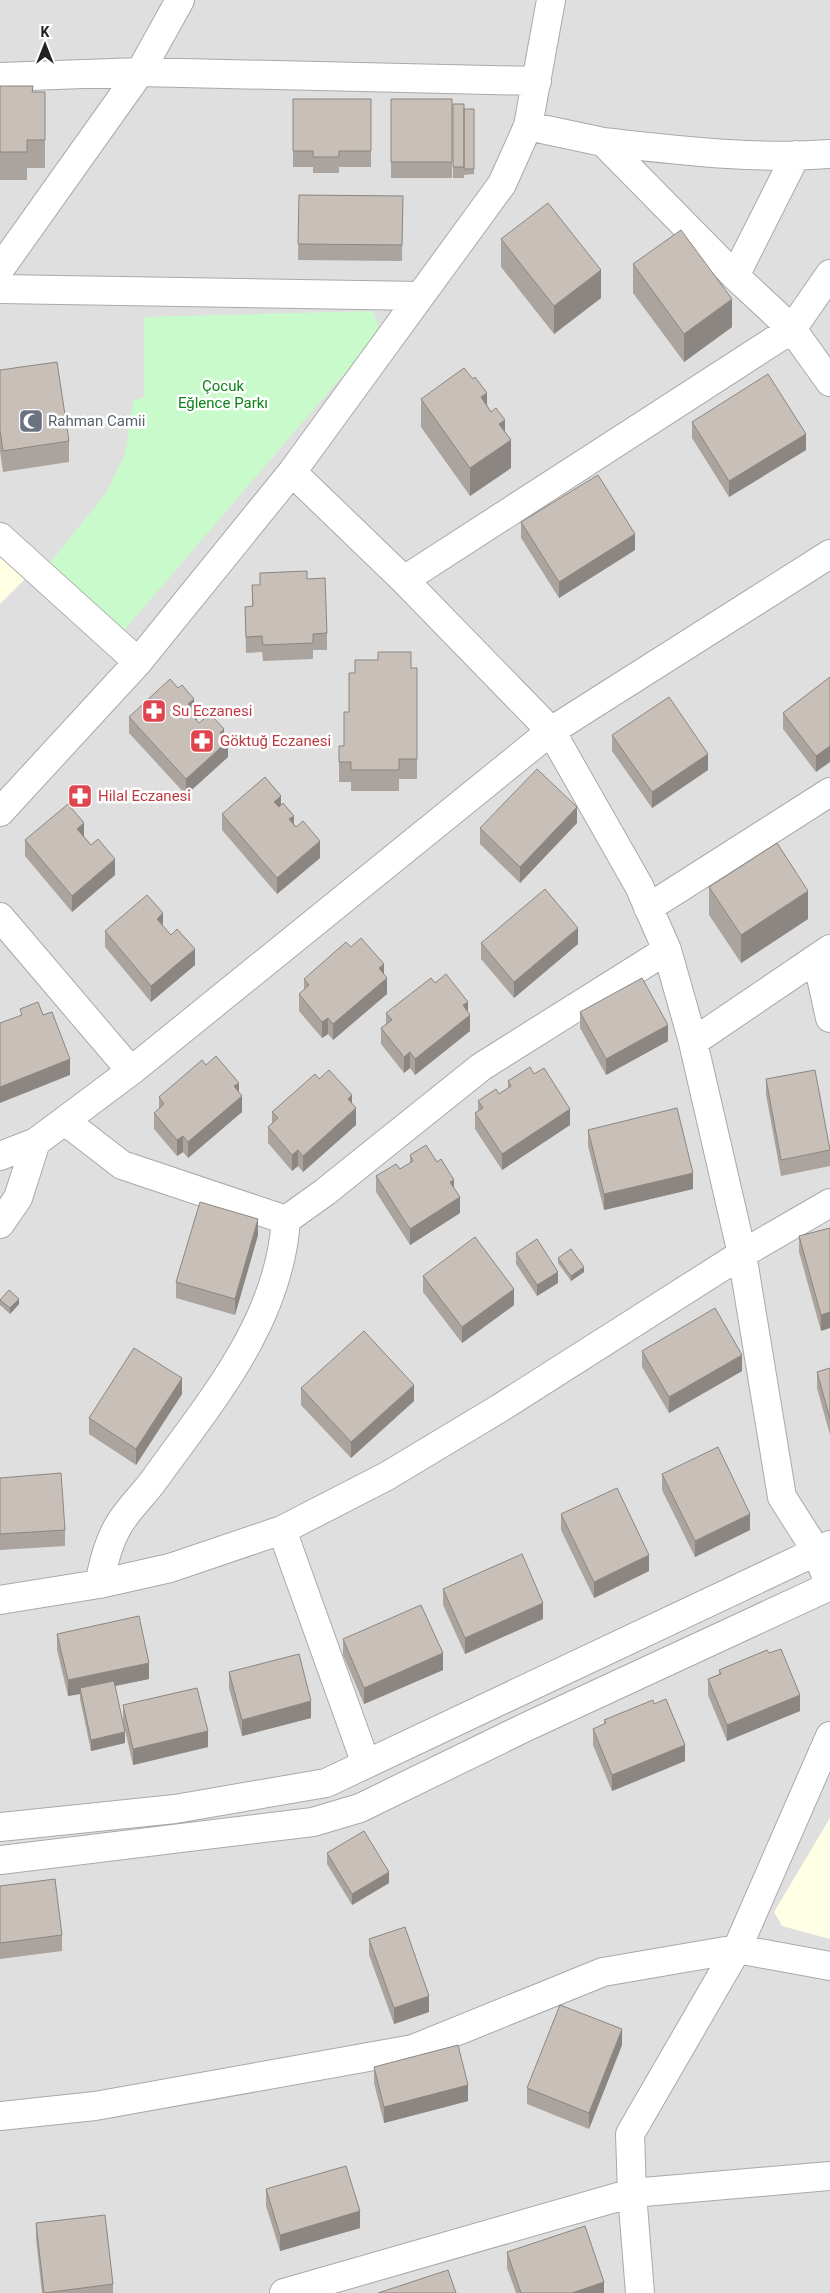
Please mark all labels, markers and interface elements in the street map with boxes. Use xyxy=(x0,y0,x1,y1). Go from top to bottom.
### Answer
north arrow xyxy=(20,20,70,70)
text: K xyxy=(41,24,50,40)
park label: Çocuk Eğlence Parkı xyxy=(178,377,268,412)
mosque icon: Rahman Camii xyxy=(18,408,44,434)
place label: Rahman Camii xyxy=(48,412,145,430)
pharmacy icon: Su Eczanesi xyxy=(141,698,167,724)
place label: Su Eczanesi xyxy=(172,702,252,720)
pharmacy icon: Göktuğ Eczanesi xyxy=(189,728,215,754)
place label: Göktuğ Eczanesi xyxy=(220,732,331,750)
pharmacy icon: Hilal Eczanesi xyxy=(67,783,93,809)
place label: Hilal Eczanesi xyxy=(98,787,191,805)

